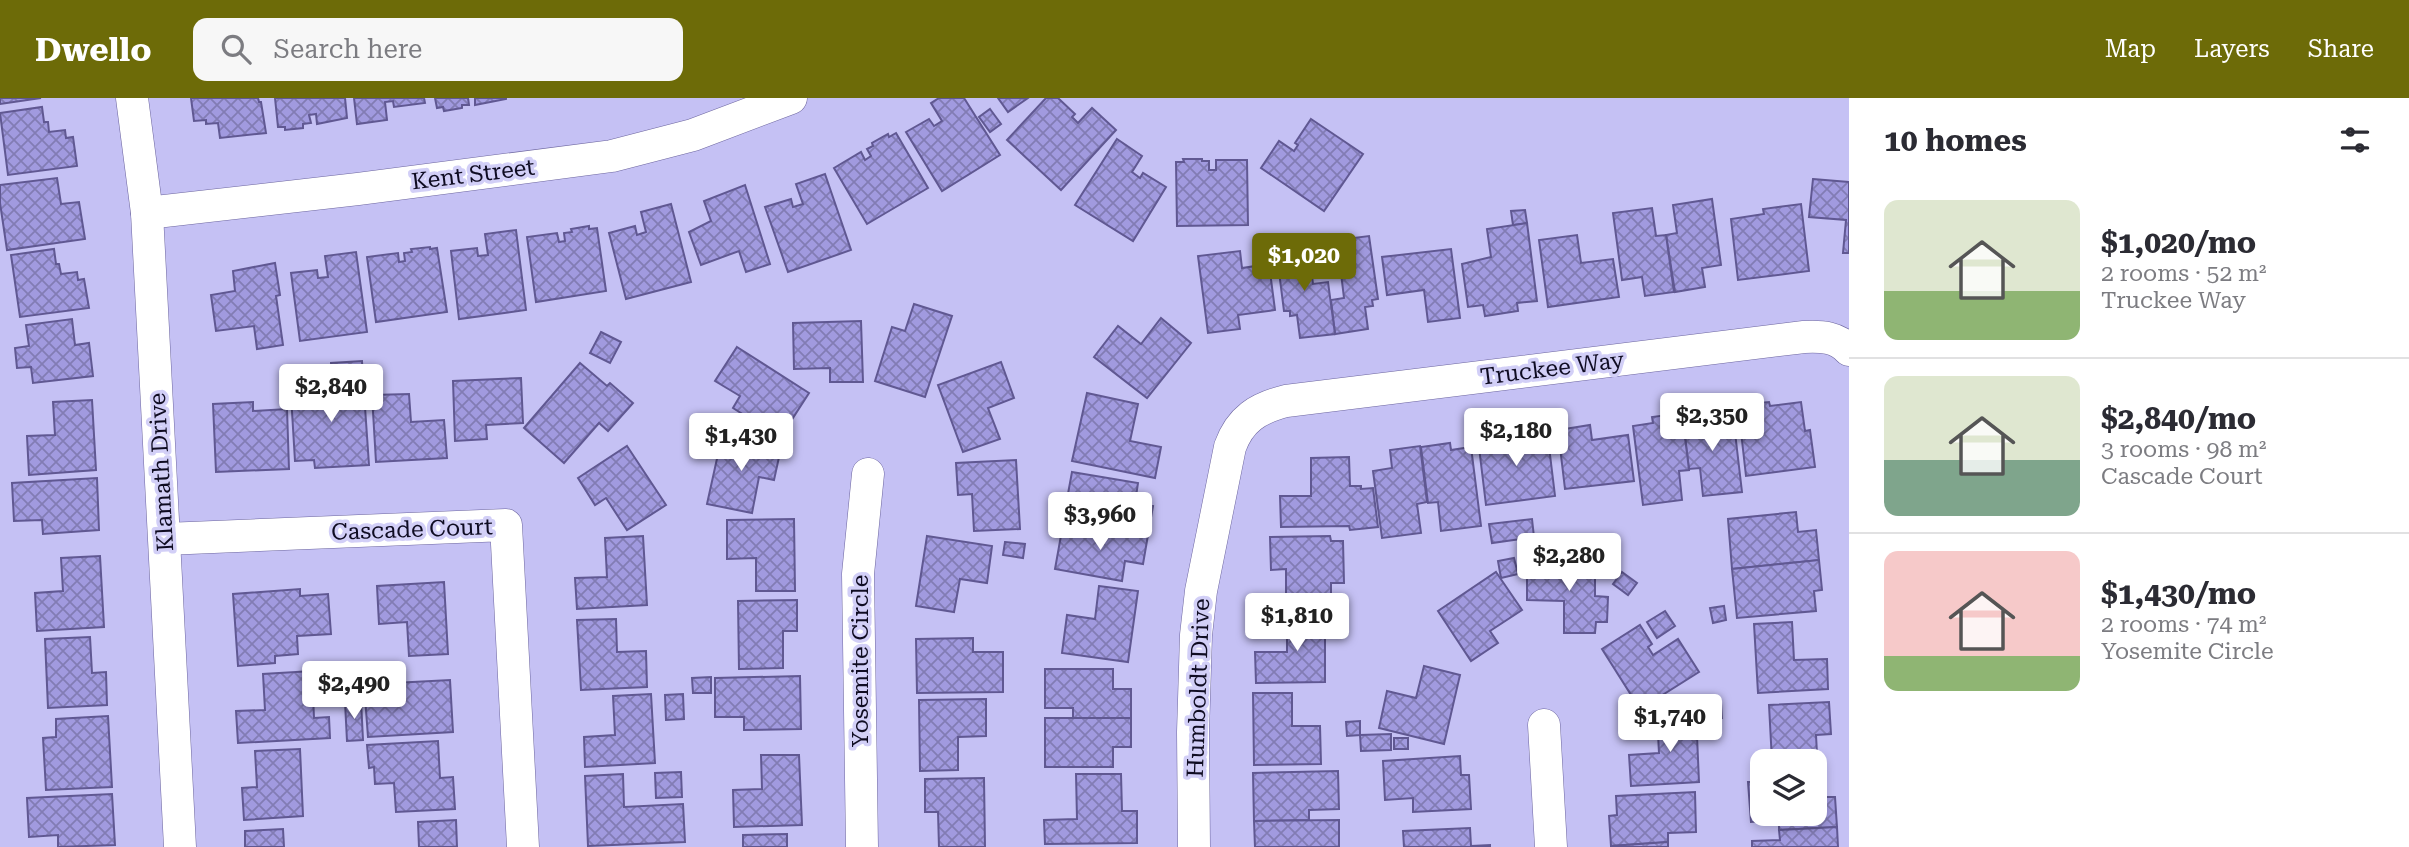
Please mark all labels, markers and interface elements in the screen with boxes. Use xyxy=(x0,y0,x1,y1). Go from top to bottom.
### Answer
search box xyxy=(193,18,683,81)
text: Dwello xyxy=(35,30,151,69)
icon: search xyxy=(217,30,255,68)
text: Search here xyxy=(273,34,422,64)
text: Map xyxy=(2105,35,2156,63)
text: Layers xyxy=(2194,35,2270,63)
text: Share xyxy=(2308,35,2374,63)
icon: filters xyxy=(2336,121,2374,159)
text: 10 homes xyxy=(1884,123,2027,158)
street label: Kent Street xyxy=(410,153,537,195)
text: $1,020/mo xyxy=(2101,225,2256,260)
icon: home xyxy=(1940,228,2024,312)
pin: $1,020 xyxy=(1247,234,1361,293)
text: $1,020 xyxy=(1268,242,1340,269)
text: 2 rooms · 52 m² xyxy=(2101,260,2267,287)
text: Truckee Way xyxy=(2101,287,2246,314)
street label: Truckee Way xyxy=(1479,346,1626,391)
pin: $2,840 xyxy=(274,364,388,424)
text: $2,840 xyxy=(295,373,367,400)
street label: Klamath Drive xyxy=(144,392,179,552)
pin: $2,350 xyxy=(1655,394,1769,453)
text: $2,840/mo xyxy=(2101,401,2256,436)
text: $2,350 xyxy=(1676,402,1748,429)
icon: home xyxy=(1940,404,2024,488)
pin: $2,180 xyxy=(1459,408,1573,468)
pin: $1,430 xyxy=(684,414,798,473)
text: $2,180 xyxy=(1480,417,1552,444)
text: $1,430 xyxy=(705,422,777,449)
text: 3 rooms · 98 m² xyxy=(2101,436,2267,463)
text: Cascade Court xyxy=(2101,463,2263,490)
pin: $3,960 xyxy=(1043,492,1157,552)
text: $3,960 xyxy=(1064,501,1136,528)
street label: Cascade Court xyxy=(331,513,494,546)
pin: $2,280 xyxy=(1512,533,1626,593)
text: $2,280 xyxy=(1533,542,1605,569)
street label: Yosemite Circle xyxy=(847,575,874,747)
text: $1,430/mo xyxy=(2101,576,2256,611)
icon: home xyxy=(1940,579,2024,663)
pin: $1,810 xyxy=(1240,594,1354,653)
street label: Humboldt Drive xyxy=(1182,598,1215,778)
text: $1,810 xyxy=(1261,602,1333,629)
text: 2 rooms · 74 m² xyxy=(2101,611,2267,638)
text: Yosemite Circle xyxy=(2101,638,2274,665)
pin: $2,490 xyxy=(297,662,411,721)
text: $2,490 xyxy=(318,670,390,697)
pin: $1,740 xyxy=(1613,694,1727,754)
text: $1,740 xyxy=(1634,703,1706,730)
map controls xyxy=(1750,749,1827,826)
button: layers xyxy=(1750,749,1827,826)

